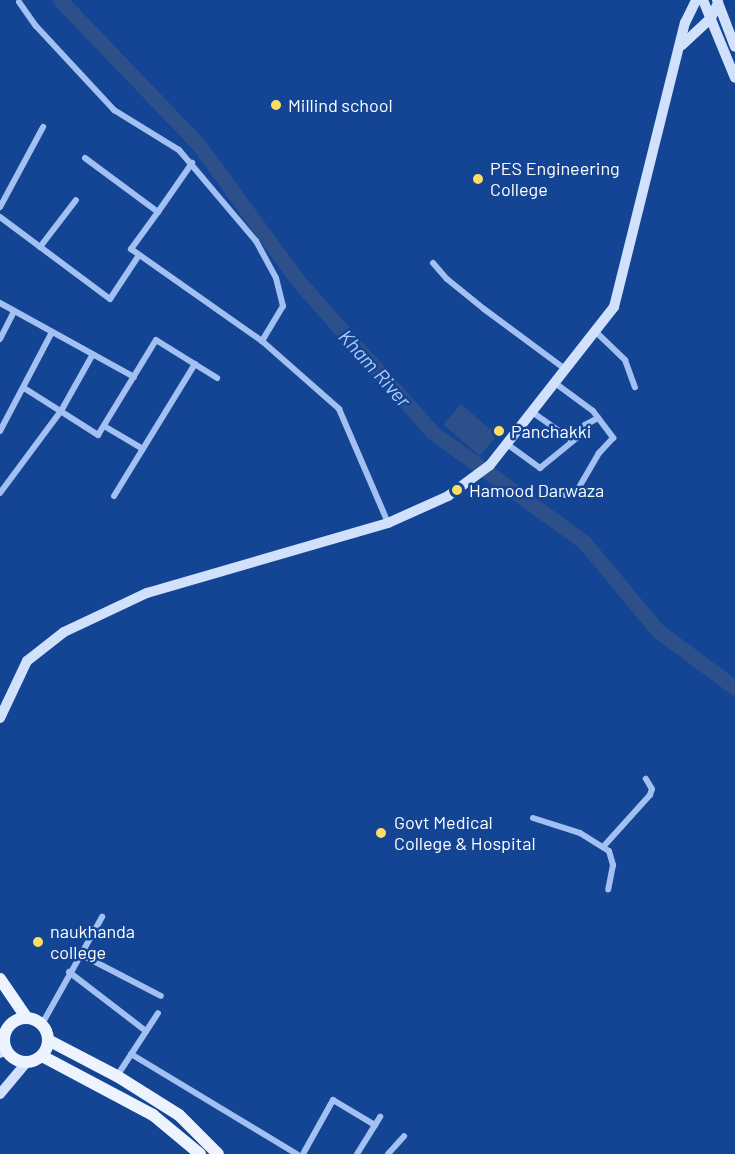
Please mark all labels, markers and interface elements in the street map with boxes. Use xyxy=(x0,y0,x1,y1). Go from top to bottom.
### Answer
place label: Millind school xyxy=(288,94,393,116)
marker: Millind school xyxy=(269,98,283,112)
place label: PES Engineering College xyxy=(490,158,620,201)
marker: PES Engineering College xyxy=(471,172,485,186)
water label: Kham River xyxy=(334,324,416,412)
place label: Panchakki xyxy=(511,420,591,442)
marker: Panchakki xyxy=(492,424,506,438)
place label: Hamood Darwaza xyxy=(469,479,604,501)
marker: Hamood Darwaza xyxy=(450,483,464,497)
place label: Govt Medical College & Hospital xyxy=(394,812,536,854)
marker: Govt Medical College & Hospital xyxy=(372,824,390,842)
place label: naukhanda college xyxy=(50,921,135,964)
marker: naukhanda college xyxy=(31,935,45,949)

